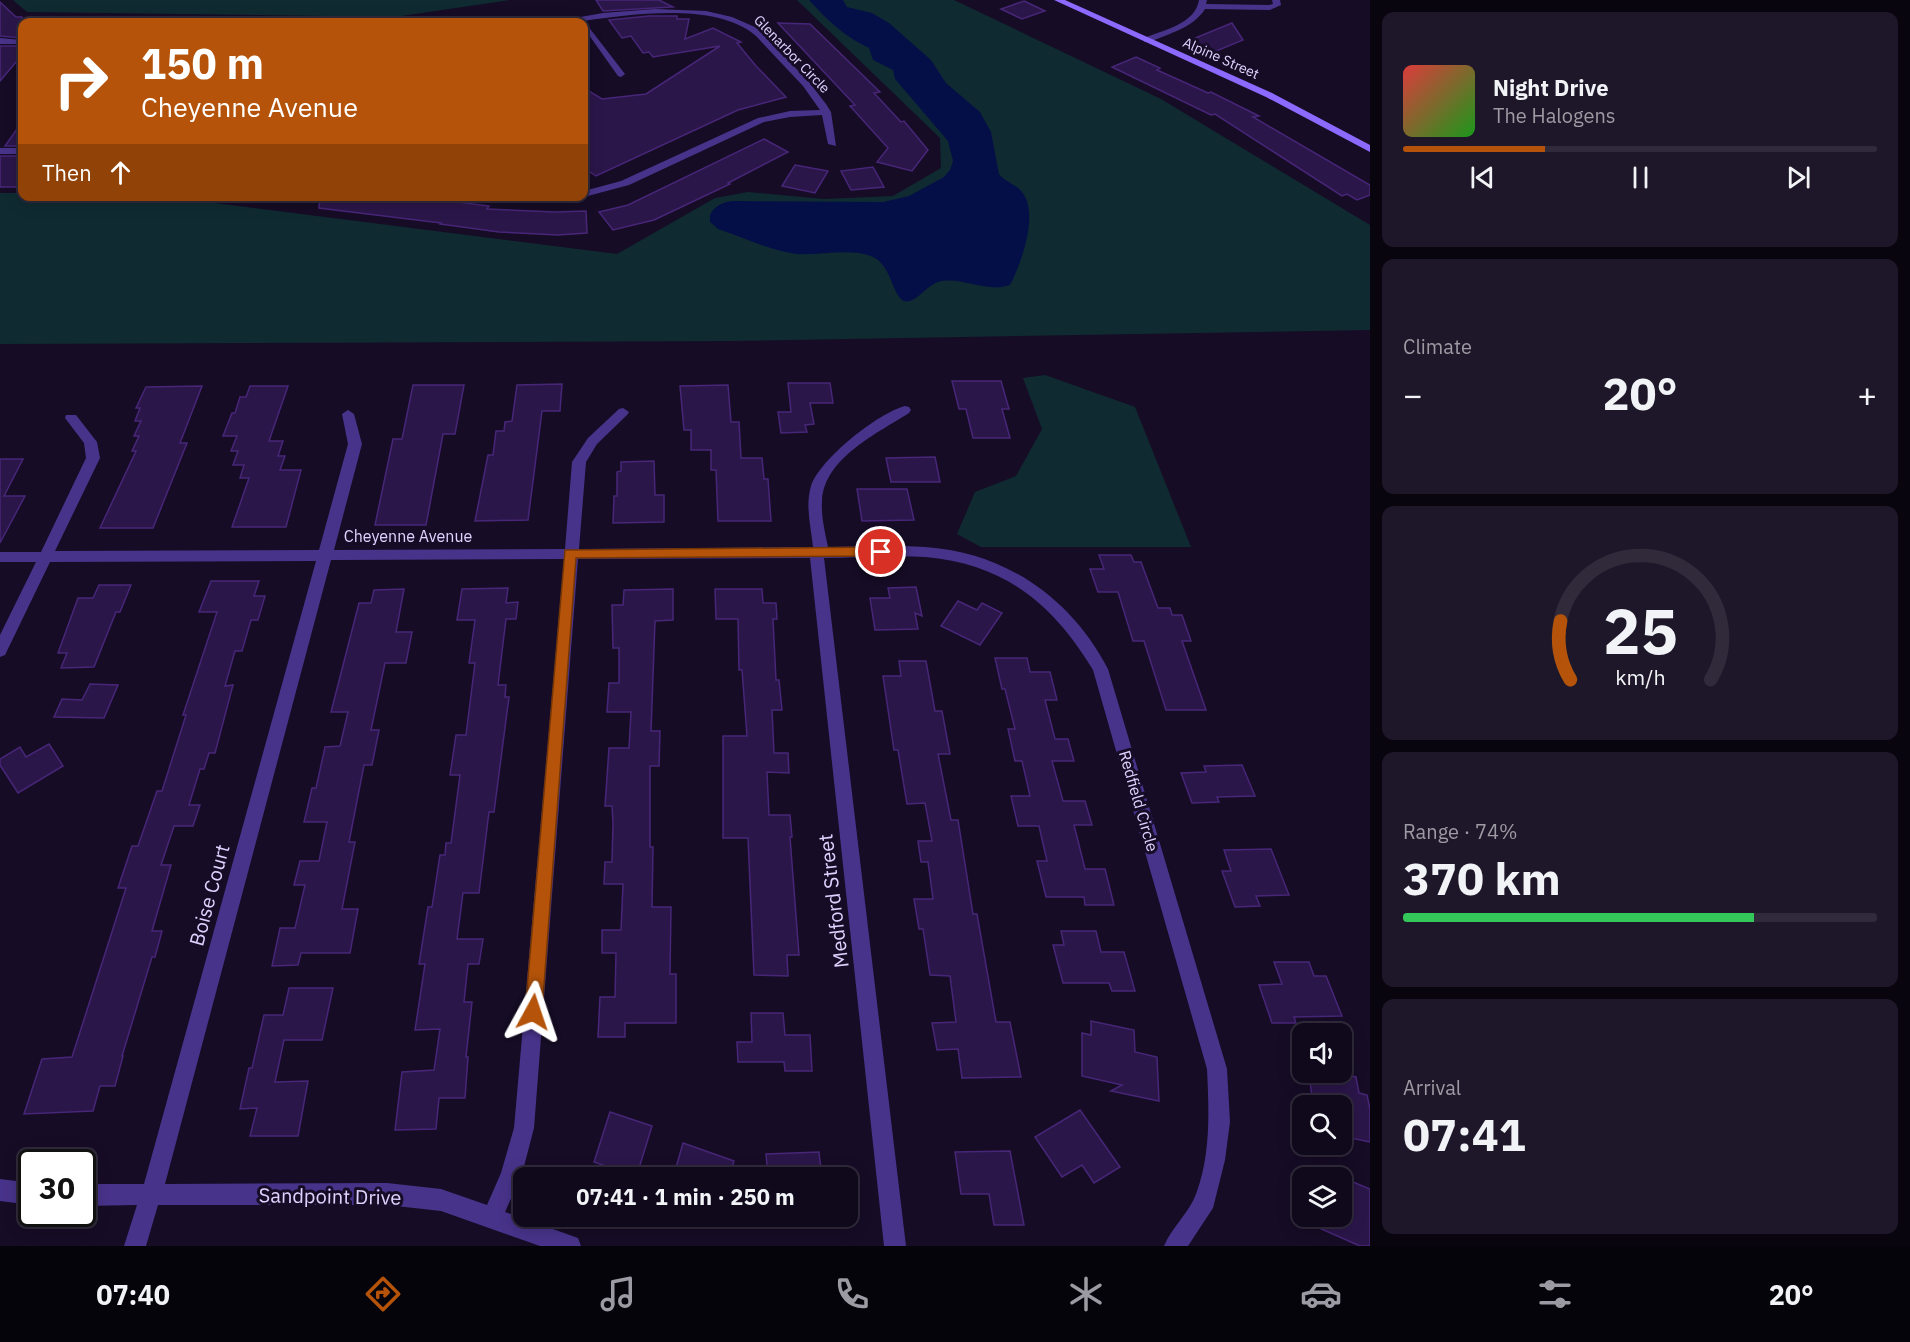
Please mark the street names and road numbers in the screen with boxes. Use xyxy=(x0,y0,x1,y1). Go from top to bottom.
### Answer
street label: Glenarbor Circle xyxy=(750,11,834,97)
street label: Alpine Street xyxy=(1180,33,1262,83)
street label: Cheyenne Avenue xyxy=(344,526,473,546)
street label: Redfield Circle xyxy=(1115,748,1163,854)
street label: Medford Street xyxy=(811,832,855,970)
street label: Boise Court xyxy=(182,841,236,949)
street label: Sandpoint Drive xyxy=(258,1181,402,1211)

